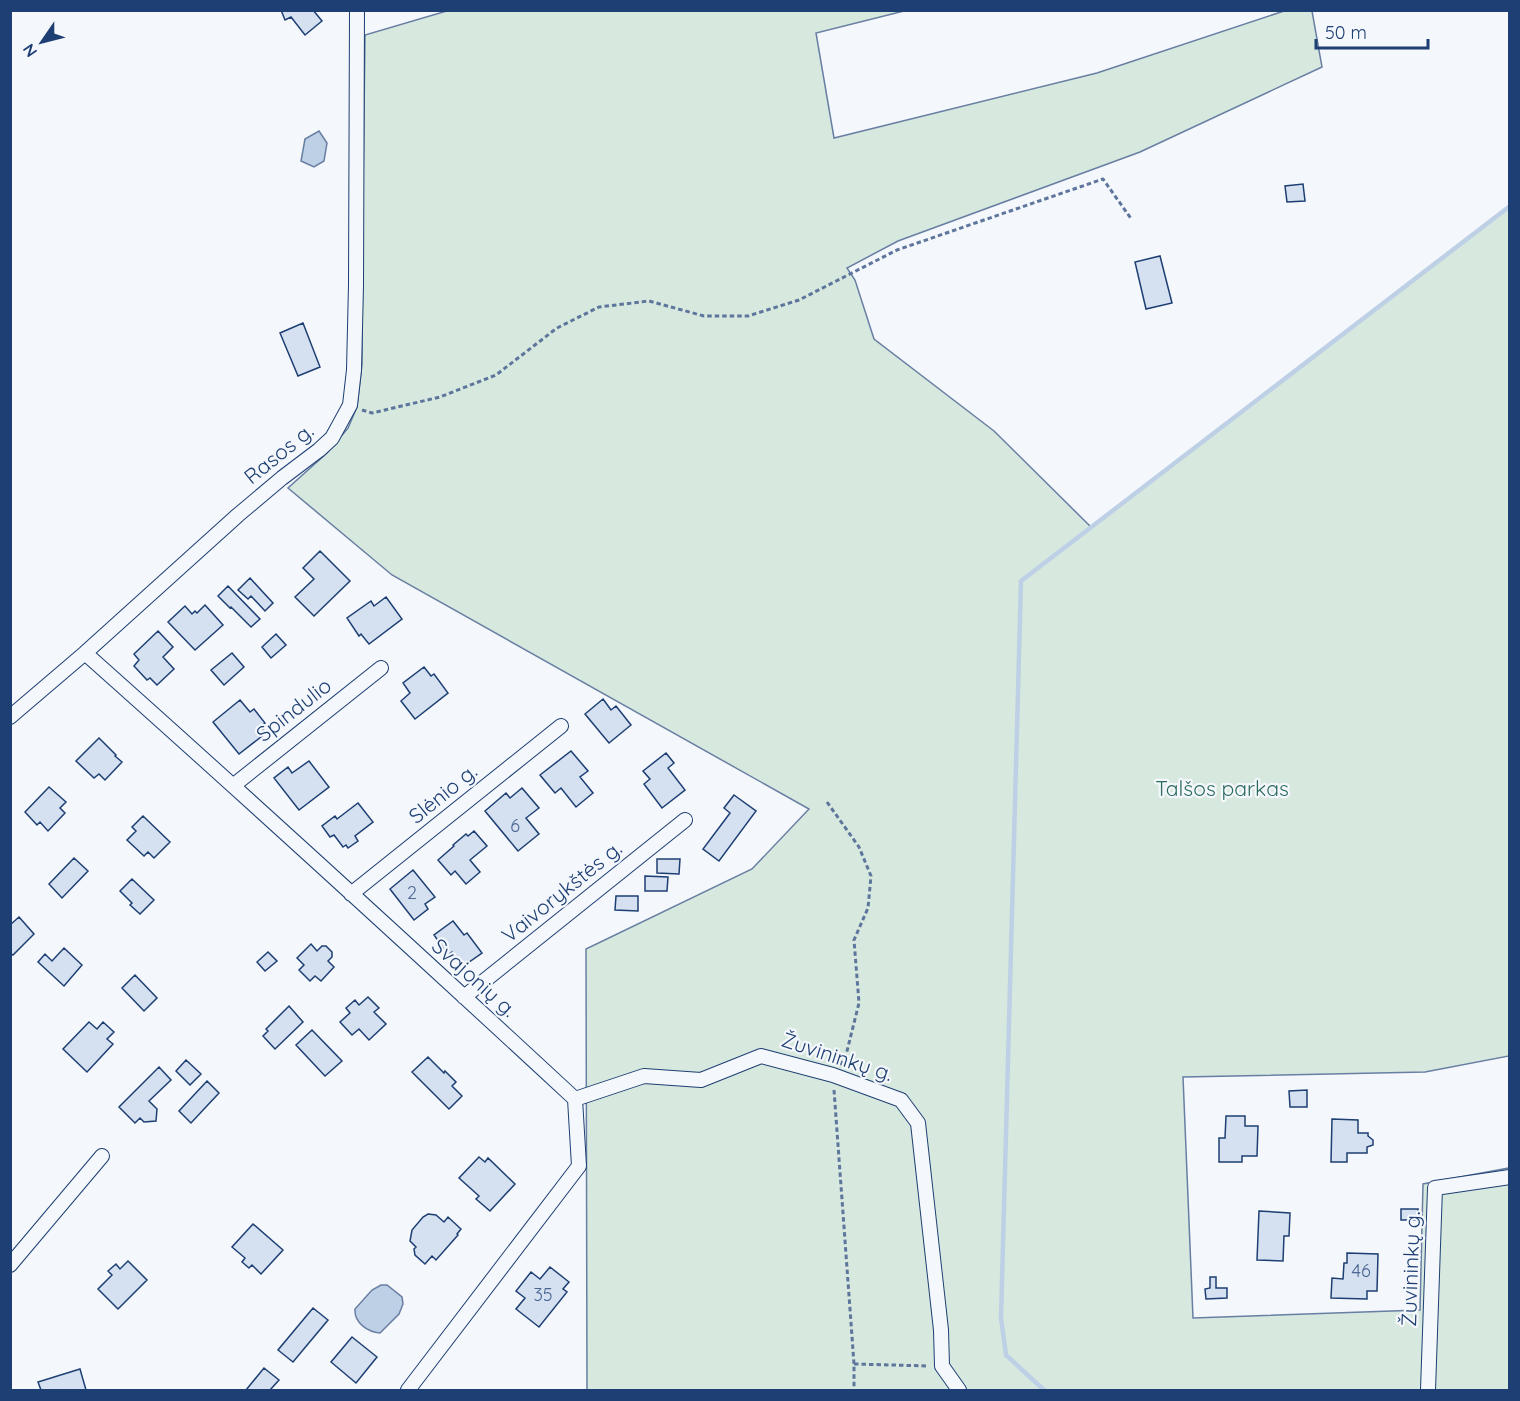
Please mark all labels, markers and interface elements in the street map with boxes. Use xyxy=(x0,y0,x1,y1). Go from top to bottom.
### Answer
north arrow xyxy=(12,12,72,72)
scale bar xyxy=(1316,12,1428,50)
text: 50 m xyxy=(1325,21,1367,44)
text: N xyxy=(18,40,41,61)
street label: Rasos g. xyxy=(238,417,318,489)
street label: Spindulio xyxy=(251,672,336,747)
street label: Slėnio g. xyxy=(403,758,482,829)
park label: Talšos parkas xyxy=(1155,775,1289,801)
house number: 6 xyxy=(510,814,520,837)
street label: Vaivorykštės g. xyxy=(496,835,627,948)
house number: 2 xyxy=(407,881,417,904)
street label: Svajonių g. xyxy=(427,932,522,1022)
street label: Žuvininkų g. xyxy=(778,1026,896,1086)
street label: Žuvininkų g. xyxy=(1395,1211,1425,1327)
house number: 46 xyxy=(1351,1259,1371,1282)
house number: 35 xyxy=(533,1283,553,1306)

